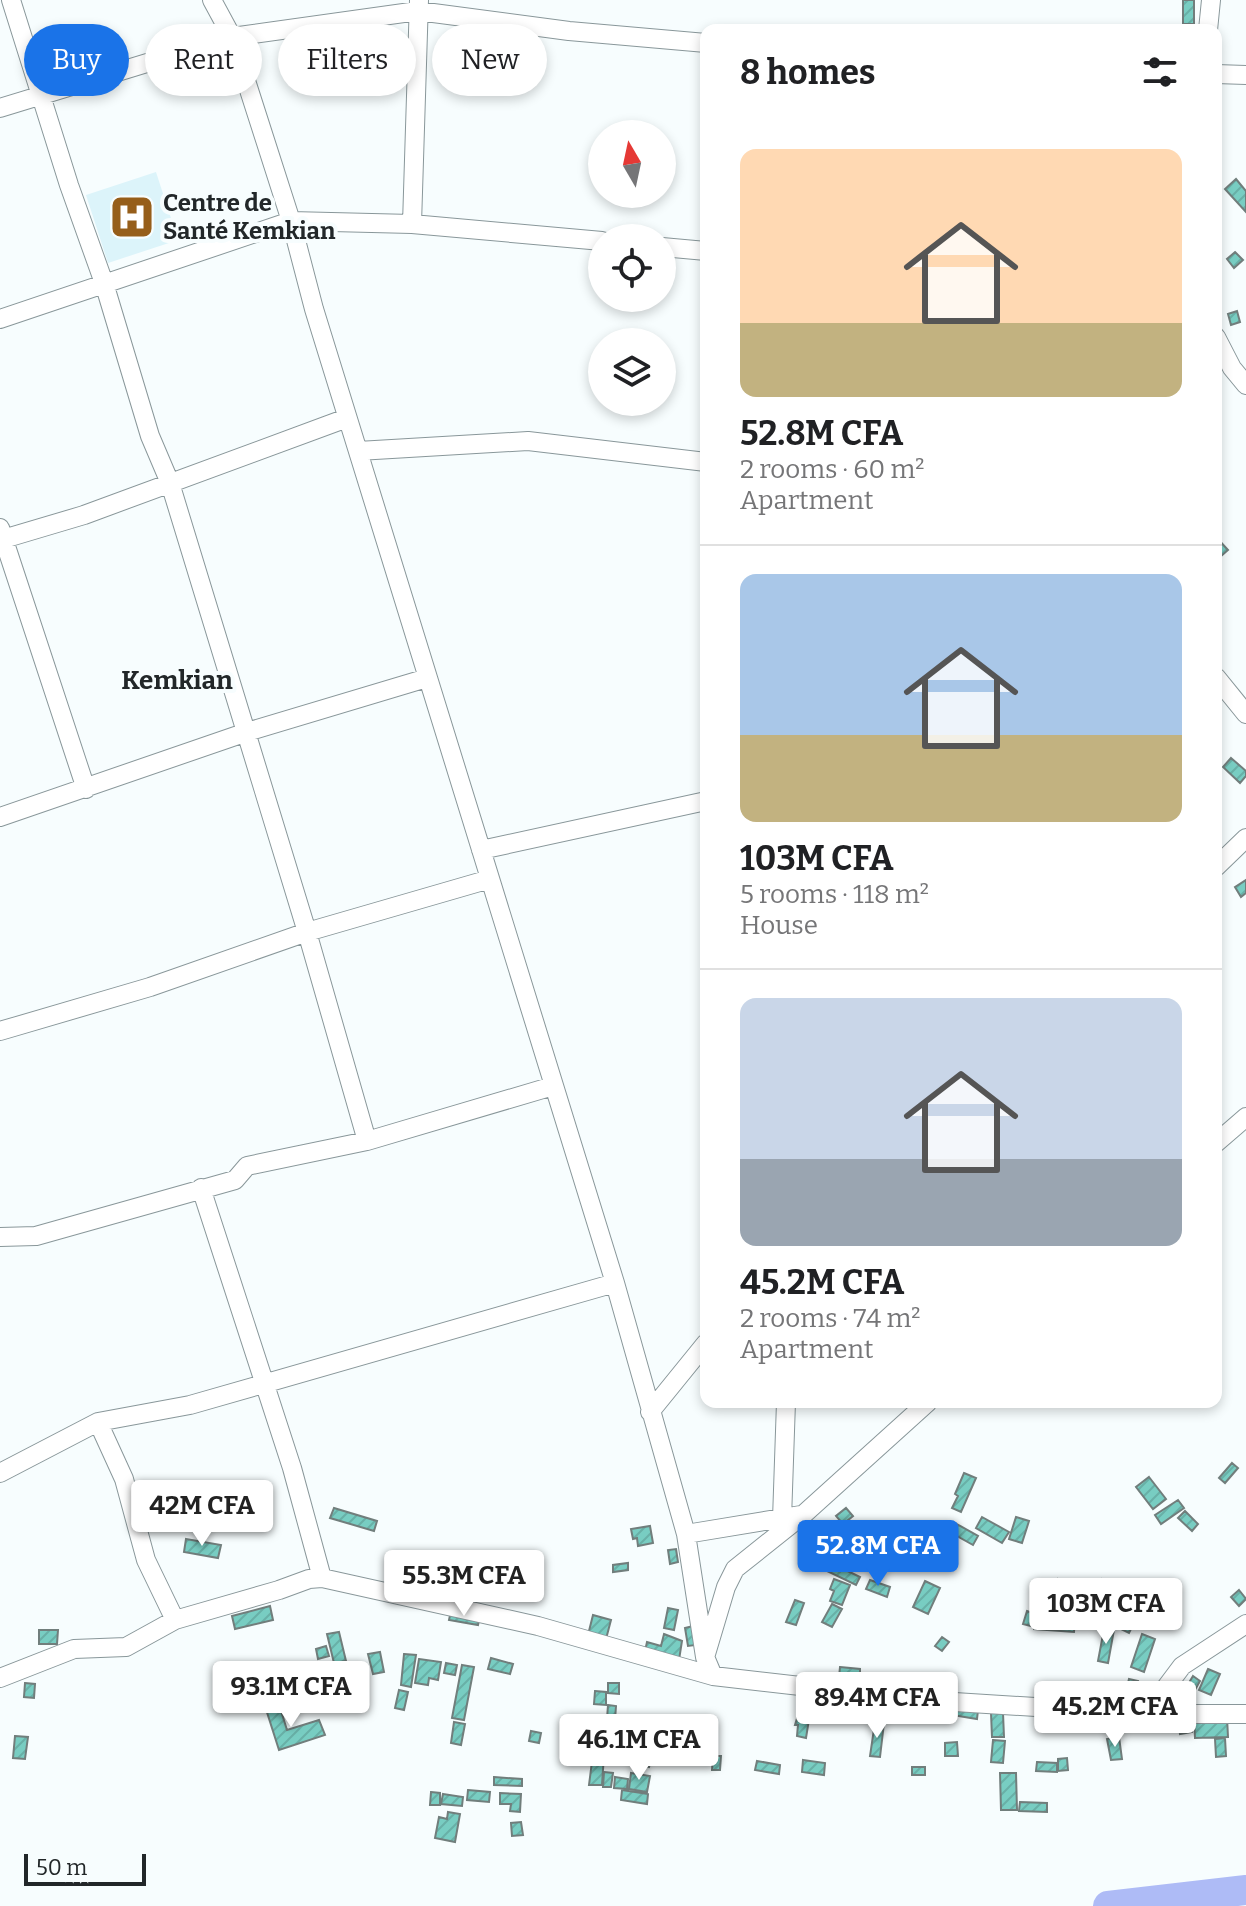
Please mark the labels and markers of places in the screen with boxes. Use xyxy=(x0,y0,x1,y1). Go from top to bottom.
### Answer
place label: Centre de Santé Kemkian xyxy=(163,189,336,245)
hospital icon: Centre de Santé Kemkian xyxy=(108,193,156,241)
pin: 42M CFA xyxy=(128,1480,276,1548)
pin: 52.8M CFA xyxy=(786,1520,970,1588)
pin: 55.3M CFA xyxy=(372,1550,556,1618)
pin: 103M CFA xyxy=(1023,1578,1189,1646)
pin: 93.1M CFA xyxy=(199,1661,383,1729)
pin: 89.4M CFA xyxy=(785,1672,969,1740)
pin: 45.2M CFA xyxy=(1023,1681,1207,1749)
pin: 46.1M CFA xyxy=(547,1714,731,1782)

